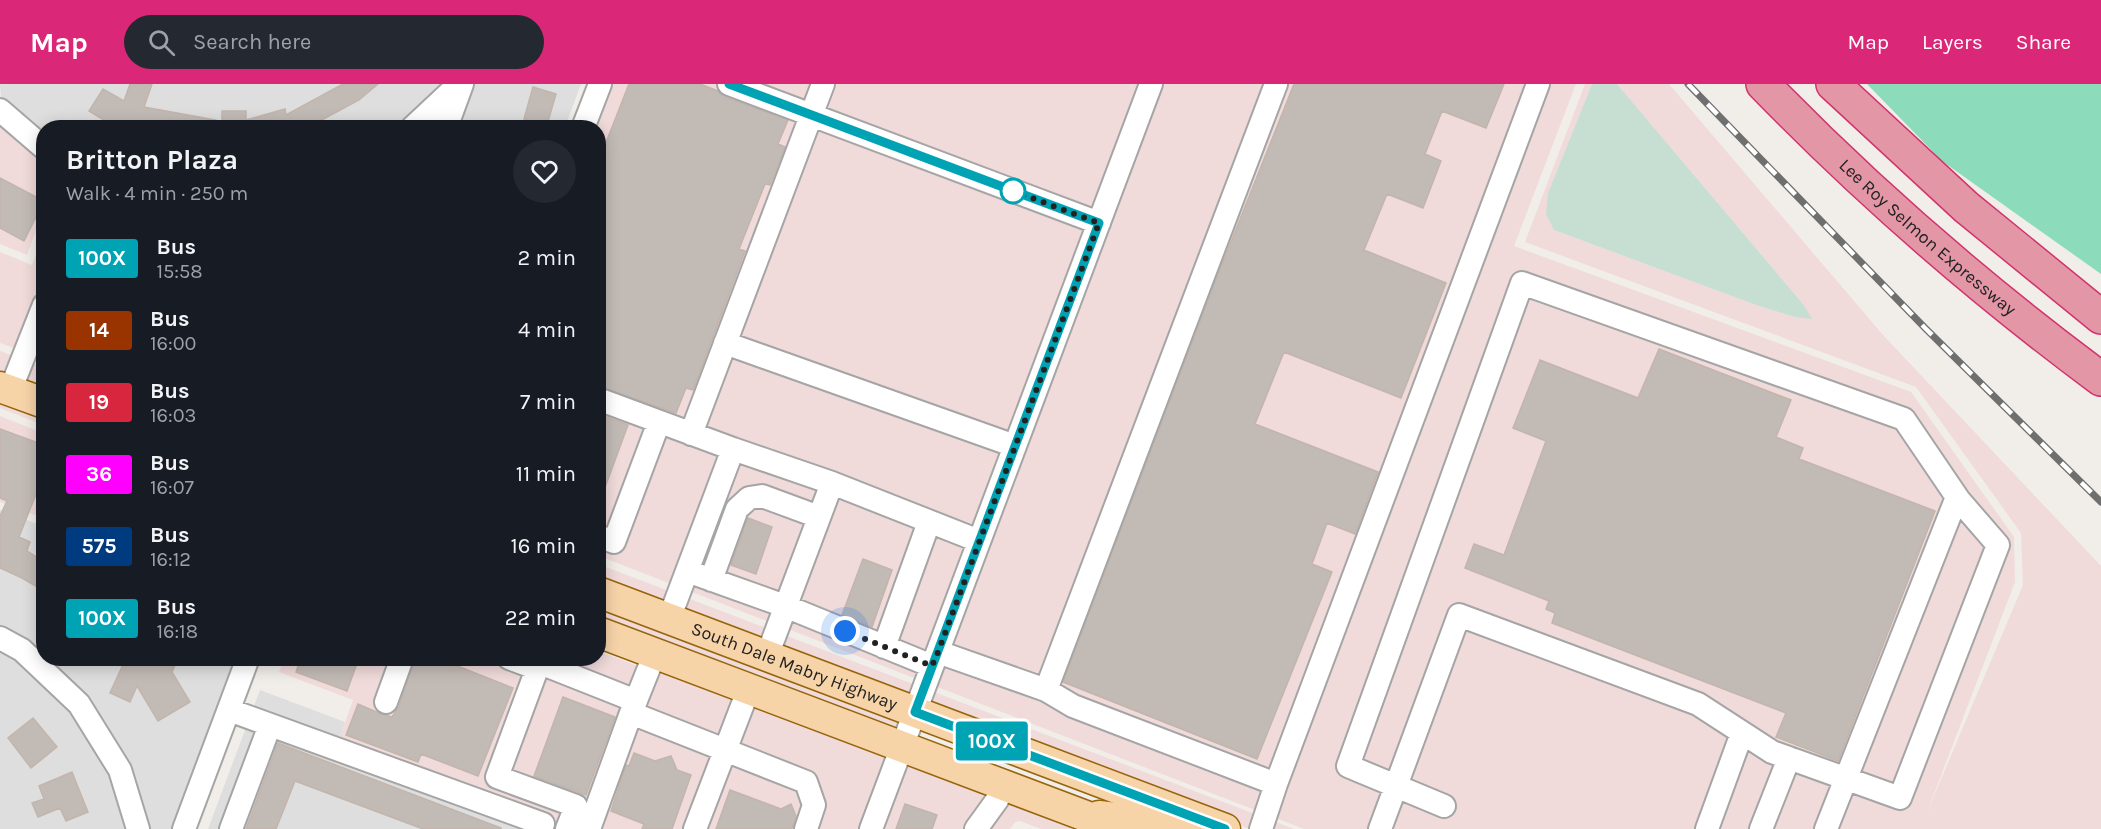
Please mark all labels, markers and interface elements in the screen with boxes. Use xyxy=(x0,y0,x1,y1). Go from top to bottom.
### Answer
search box xyxy=(124,15,544,69)
text: Map xyxy=(30,26,88,59)
icon: search xyxy=(145,26,178,59)
text: Search here xyxy=(193,29,311,55)
text: Map xyxy=(1847,30,1889,54)
text: Layers xyxy=(1922,30,1983,54)
text: Share xyxy=(2016,30,2071,54)
button: heart xyxy=(513,140,576,203)
text: Britton Plaza xyxy=(66,143,238,176)
street label: Lee Roy Selmon Expressway xyxy=(1835,154,2021,321)
unlabelled marker xyxy=(1000,178,1026,204)
text: Walk · 4 min · 250 m xyxy=(66,182,248,205)
text: Bus xyxy=(156,234,196,260)
text: 2 min xyxy=(518,245,576,271)
text: 100X xyxy=(78,246,126,270)
text: 15:58 xyxy=(156,260,203,283)
text: Bus xyxy=(150,306,190,332)
text: 4 min xyxy=(518,317,576,343)
text: 14 xyxy=(89,318,109,342)
text: 16:00 xyxy=(150,332,196,355)
text: Bus xyxy=(150,378,190,404)
text: 7 min xyxy=(520,389,576,415)
text: 19 xyxy=(89,390,109,414)
text: 16:03 xyxy=(150,404,196,427)
text: Bus xyxy=(150,450,190,476)
text: 11 min xyxy=(516,461,576,487)
text: 36 xyxy=(86,462,112,486)
text: 16:07 xyxy=(150,476,194,499)
text: Bus xyxy=(150,522,190,548)
text: 16 min xyxy=(510,533,576,559)
text: 575 xyxy=(82,534,116,558)
text: 16:12 xyxy=(150,548,191,571)
text: Bus xyxy=(156,594,196,620)
text: 22 min xyxy=(505,605,576,631)
text: 100X xyxy=(78,606,126,630)
your location xyxy=(830,616,860,646)
street label: South Dale Mabry Highway xyxy=(688,617,901,715)
text: 16:18 xyxy=(156,620,198,643)
line badge: 100X xyxy=(950,722,1034,760)
text: 100X xyxy=(968,729,1016,753)

